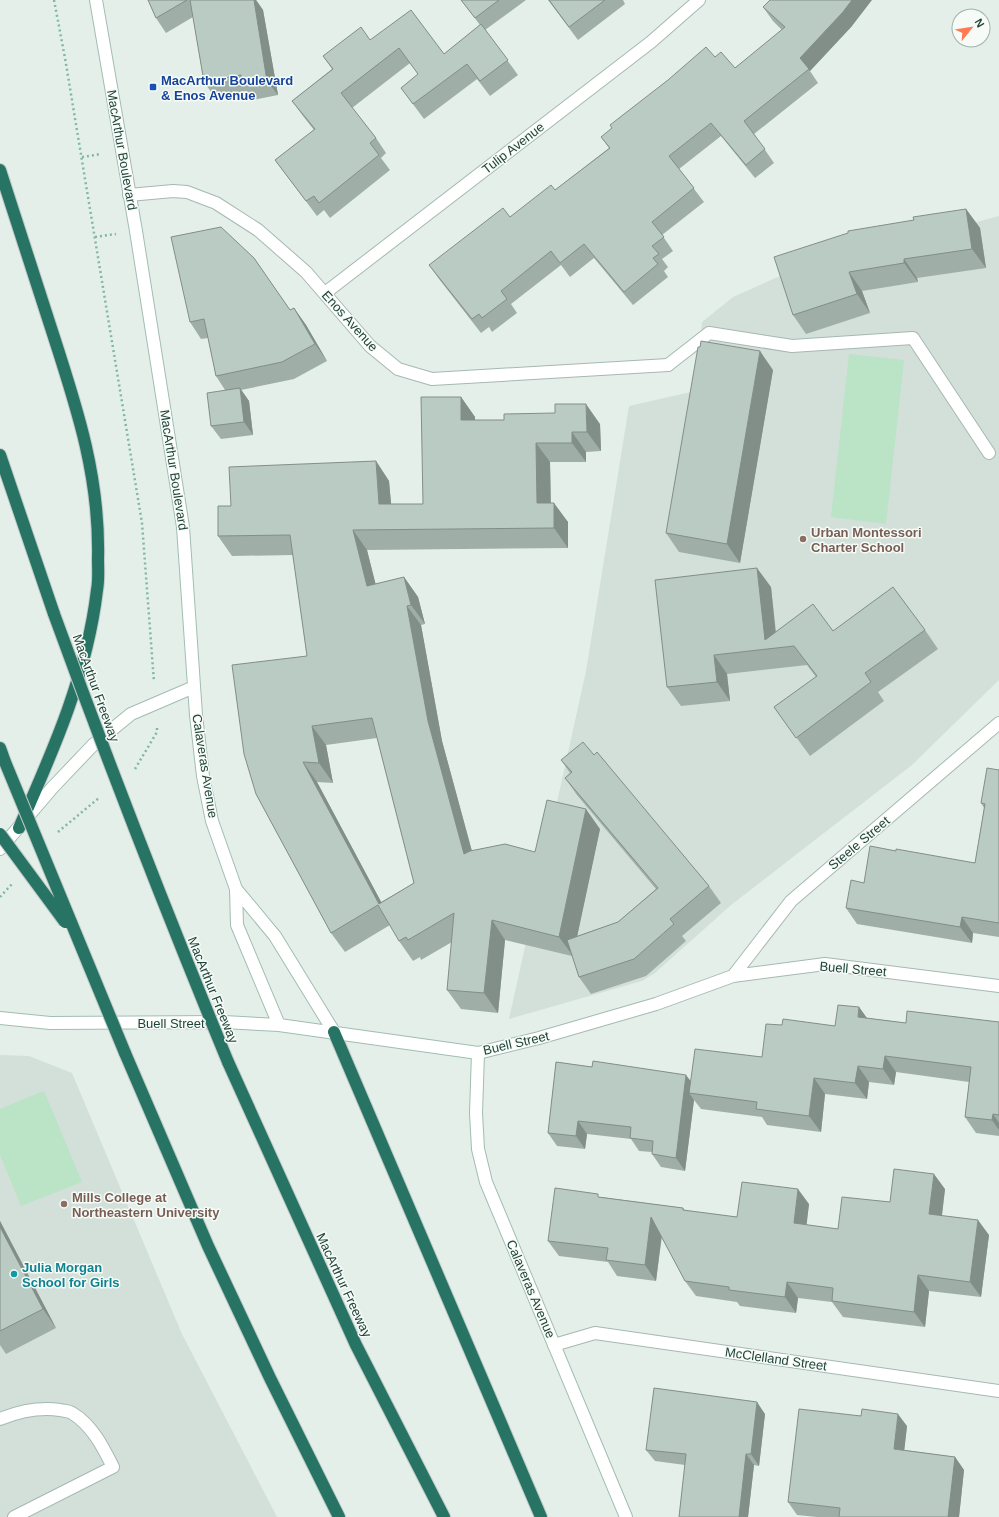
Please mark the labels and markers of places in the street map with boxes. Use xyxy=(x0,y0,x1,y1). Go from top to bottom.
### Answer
place label: MacArthur Boulevard & Enos Avenue xyxy=(161,73,293,103)
marker: MacArthur Boulevard & Enos Avenue xyxy=(148,82,158,92)
place label: Urban Montessori Charter School xyxy=(811,525,922,555)
marker: Urban Montessori Charter School xyxy=(798,534,808,544)
place label: Mills College at Northeastern University xyxy=(72,1190,220,1220)
marker: Mills College at Northeastern University xyxy=(59,1199,69,1209)
place label: Julia Morgan School for Girls xyxy=(22,1260,120,1290)
marker: Julia Morgan School for Girls xyxy=(9,1269,19,1279)

